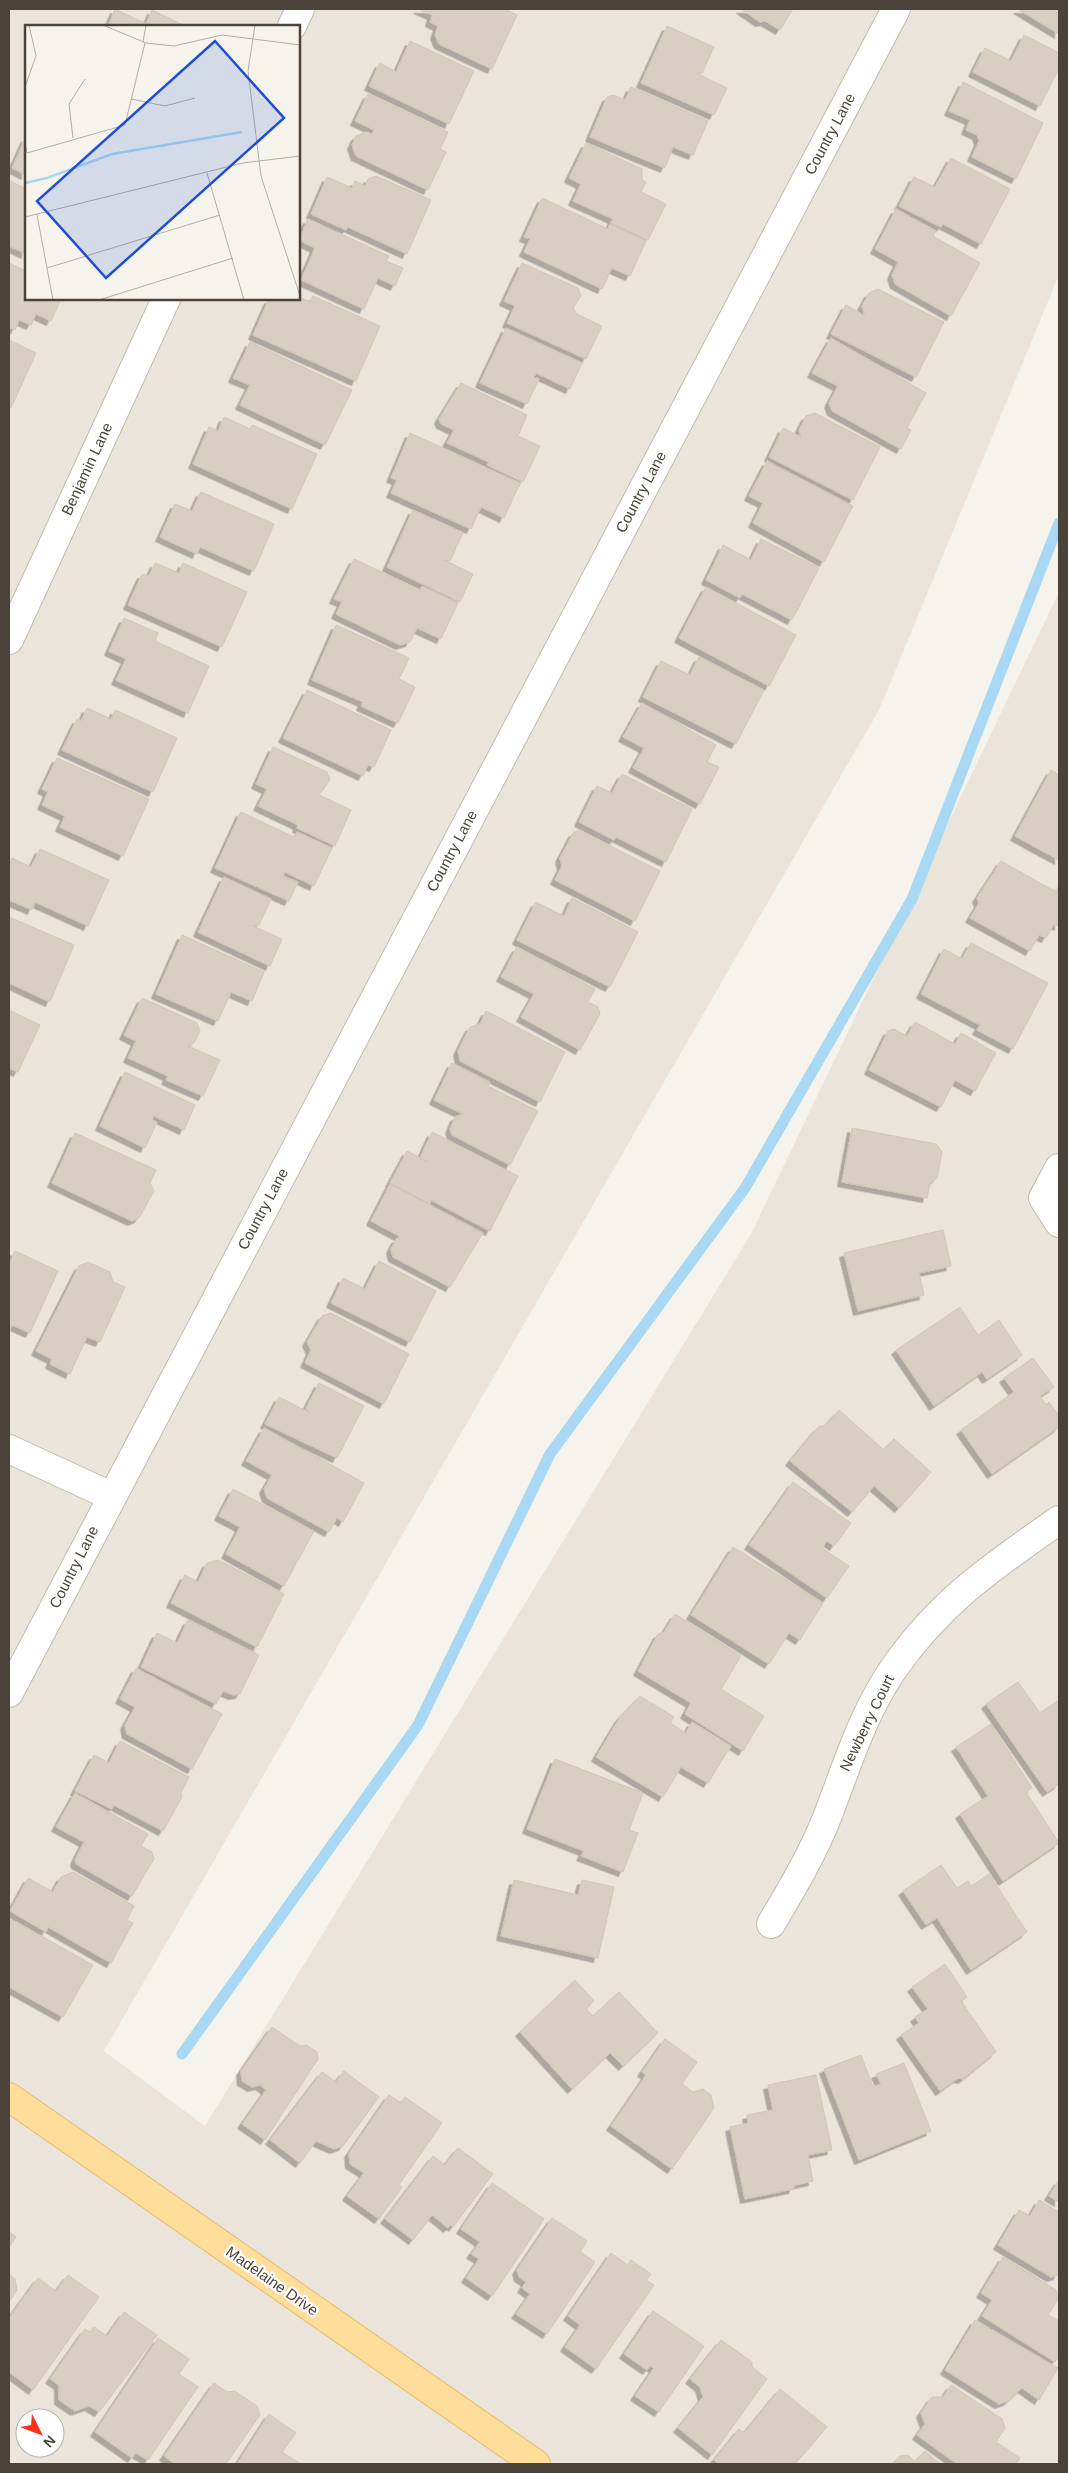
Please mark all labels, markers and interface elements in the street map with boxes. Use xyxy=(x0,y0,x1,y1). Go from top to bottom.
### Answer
inset map xyxy=(25,25,300,300)
street label: Country Lane xyxy=(801,90,858,178)
street label: Benjamin Lane xyxy=(58,420,115,518)
street label: Country Lane xyxy=(612,448,669,536)
street label: Country Lane xyxy=(423,807,480,895)
street label: Country Lane xyxy=(234,1165,291,1253)
street label: Country Lane xyxy=(46,1523,102,1611)
street label: Newberry Court xyxy=(836,1671,898,1774)
street label: Madelaine Drive xyxy=(223,2243,322,2319)
north arrow xyxy=(15,2408,65,2458)
text: N xyxy=(40,2433,59,2451)

